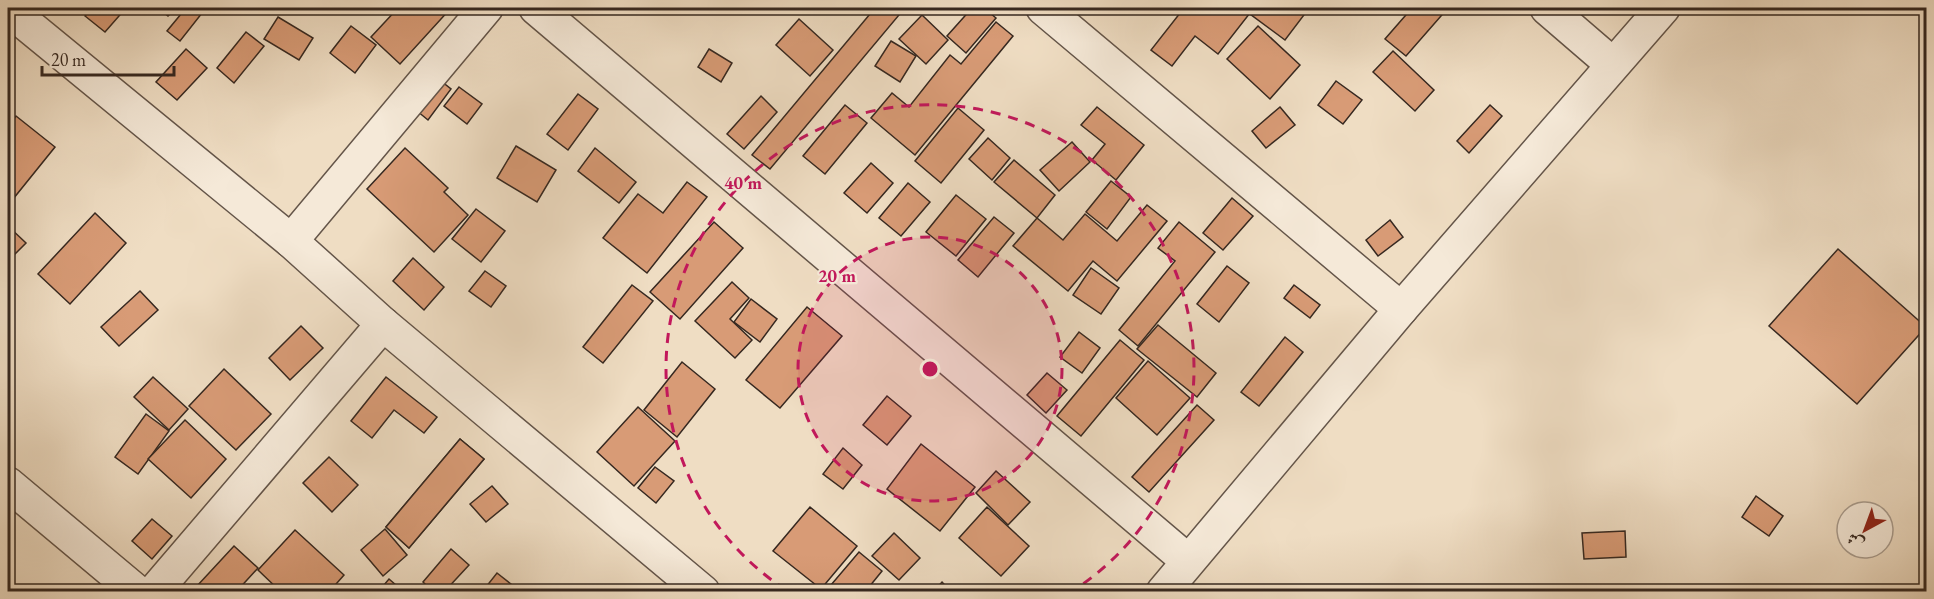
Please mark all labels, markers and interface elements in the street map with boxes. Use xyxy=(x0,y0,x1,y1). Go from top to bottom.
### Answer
scale bar xyxy=(42,39,174,77)
text: 20 m xyxy=(51,48,86,71)
text: 40 m xyxy=(724,171,762,194)
text: 20 m xyxy=(818,264,856,287)
centre of rings xyxy=(920,359,940,379)
north arrow xyxy=(1835,500,1895,560)
text: ش xyxy=(1843,528,1868,554)

